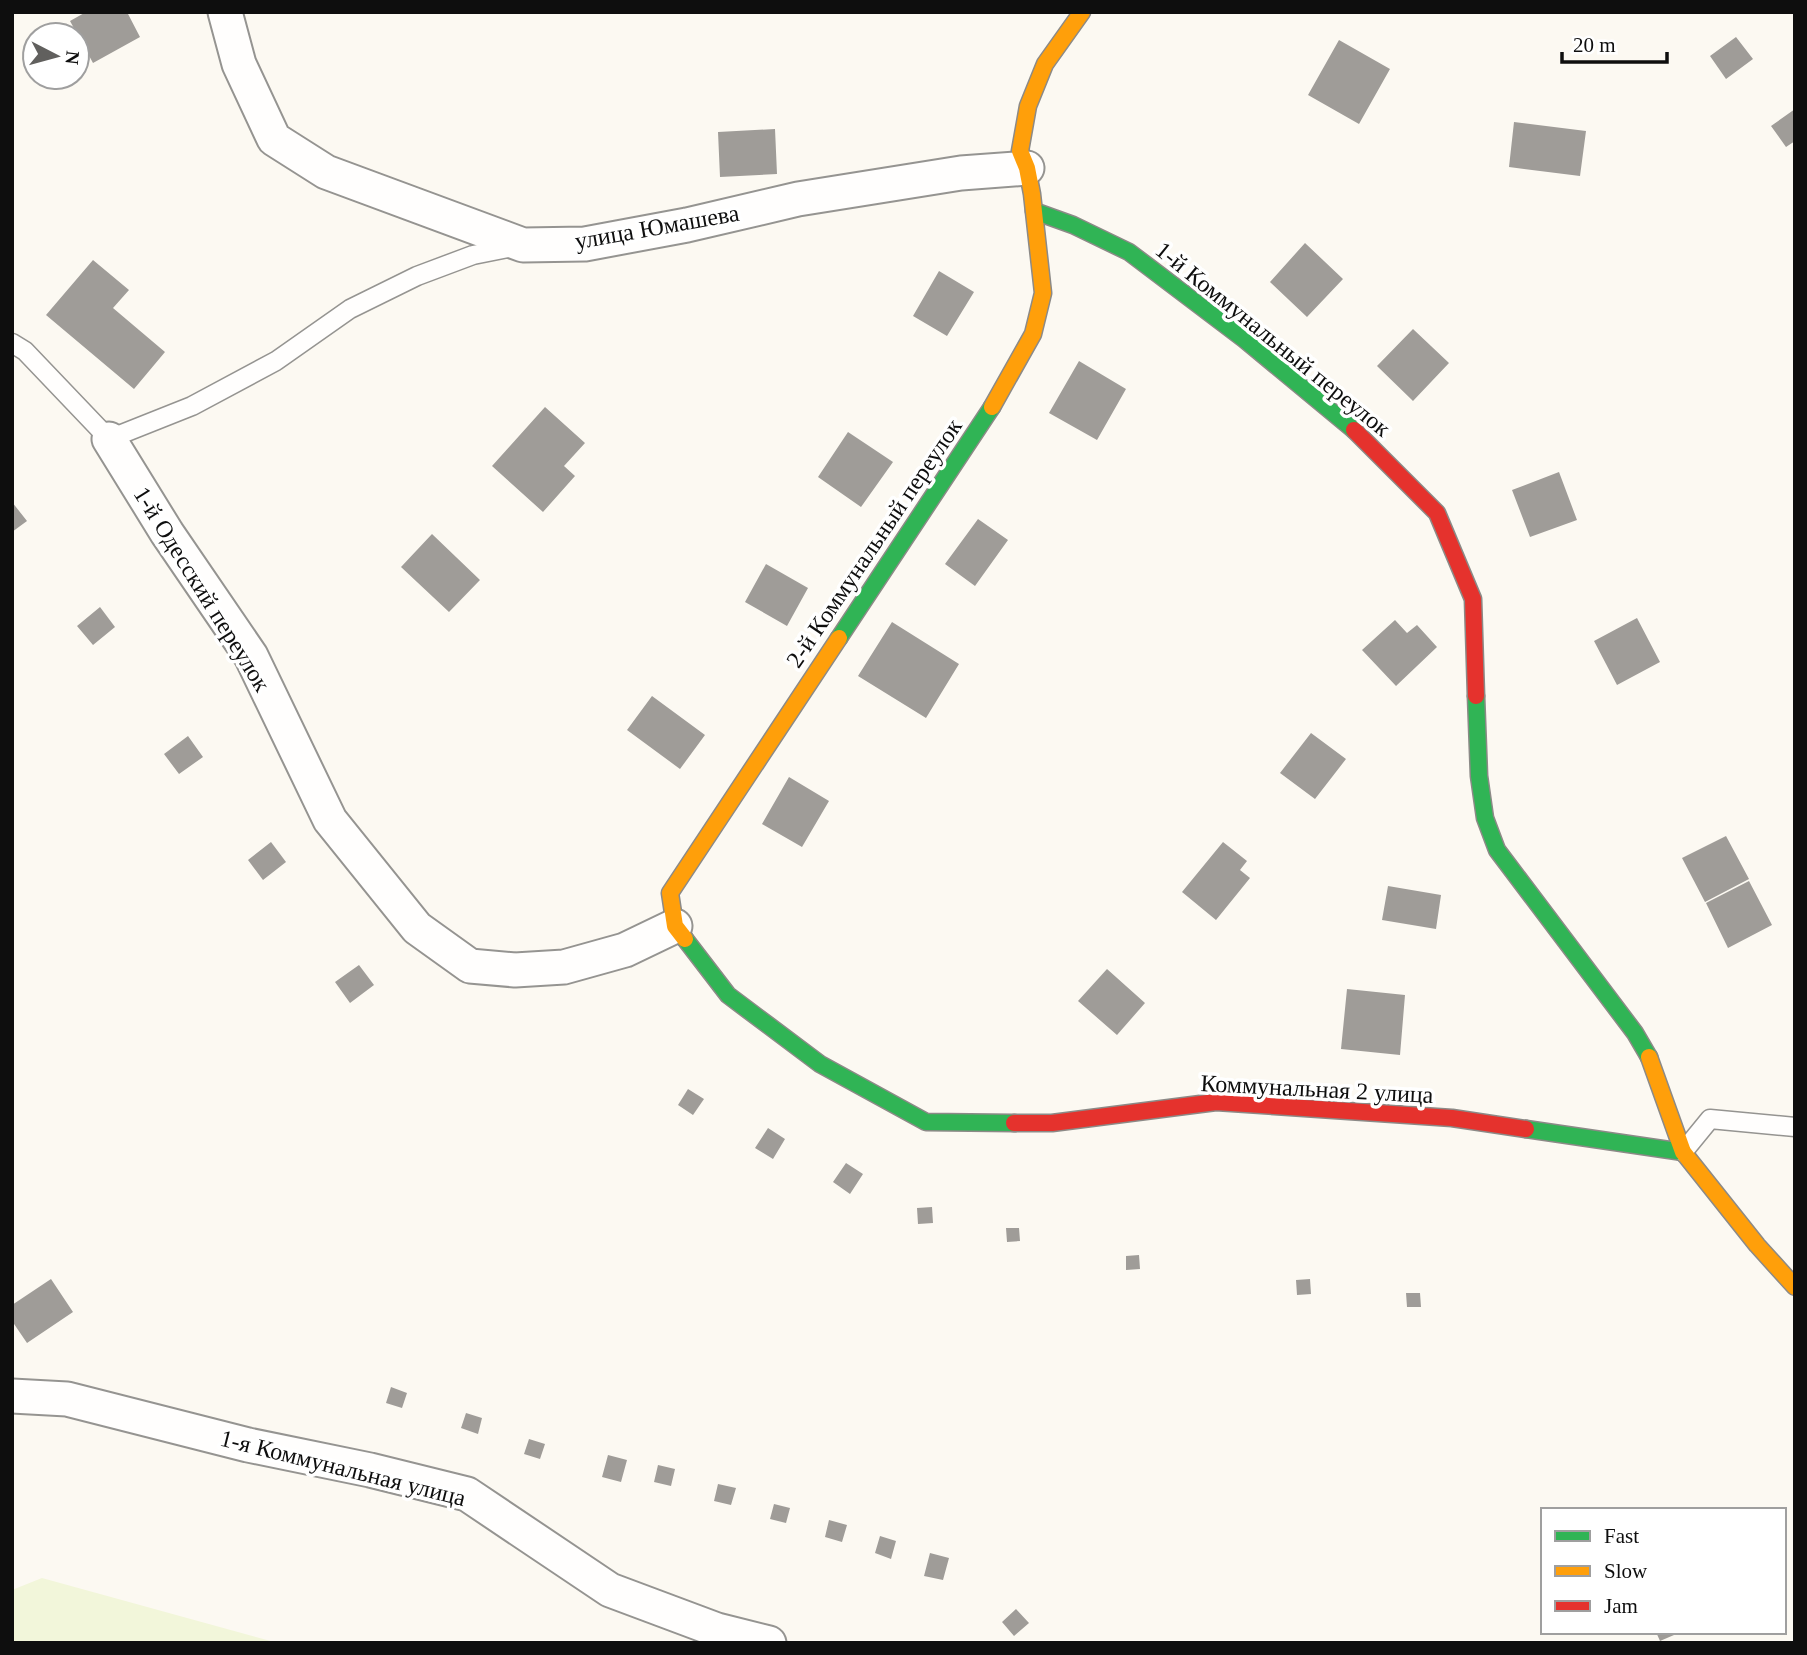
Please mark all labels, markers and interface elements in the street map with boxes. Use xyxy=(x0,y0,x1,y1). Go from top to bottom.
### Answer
north arrow xyxy=(21,21,91,91)
scale bar xyxy=(1562,21,1667,65)
text: 20 m xyxy=(1573,33,1616,57)
text: N xyxy=(61,50,84,66)
street label: улица Юмашева xyxy=(573,200,742,254)
street label: 1-й Коммунальный переулок xyxy=(1151,236,1396,442)
street label: 2-й Коммунальный переулок xyxy=(781,414,967,672)
street label: 1-й Одесский переулок xyxy=(128,482,276,696)
street label: Коммунальная 2 улица xyxy=(1200,1070,1434,1108)
street label: 1-я Коммунальная улица xyxy=(218,1425,469,1511)
legend xyxy=(1541,1508,1786,1634)
text: Fast xyxy=(1604,1524,1639,1548)
text: Slow xyxy=(1604,1559,1648,1583)
text: Jam xyxy=(1604,1594,1638,1618)

